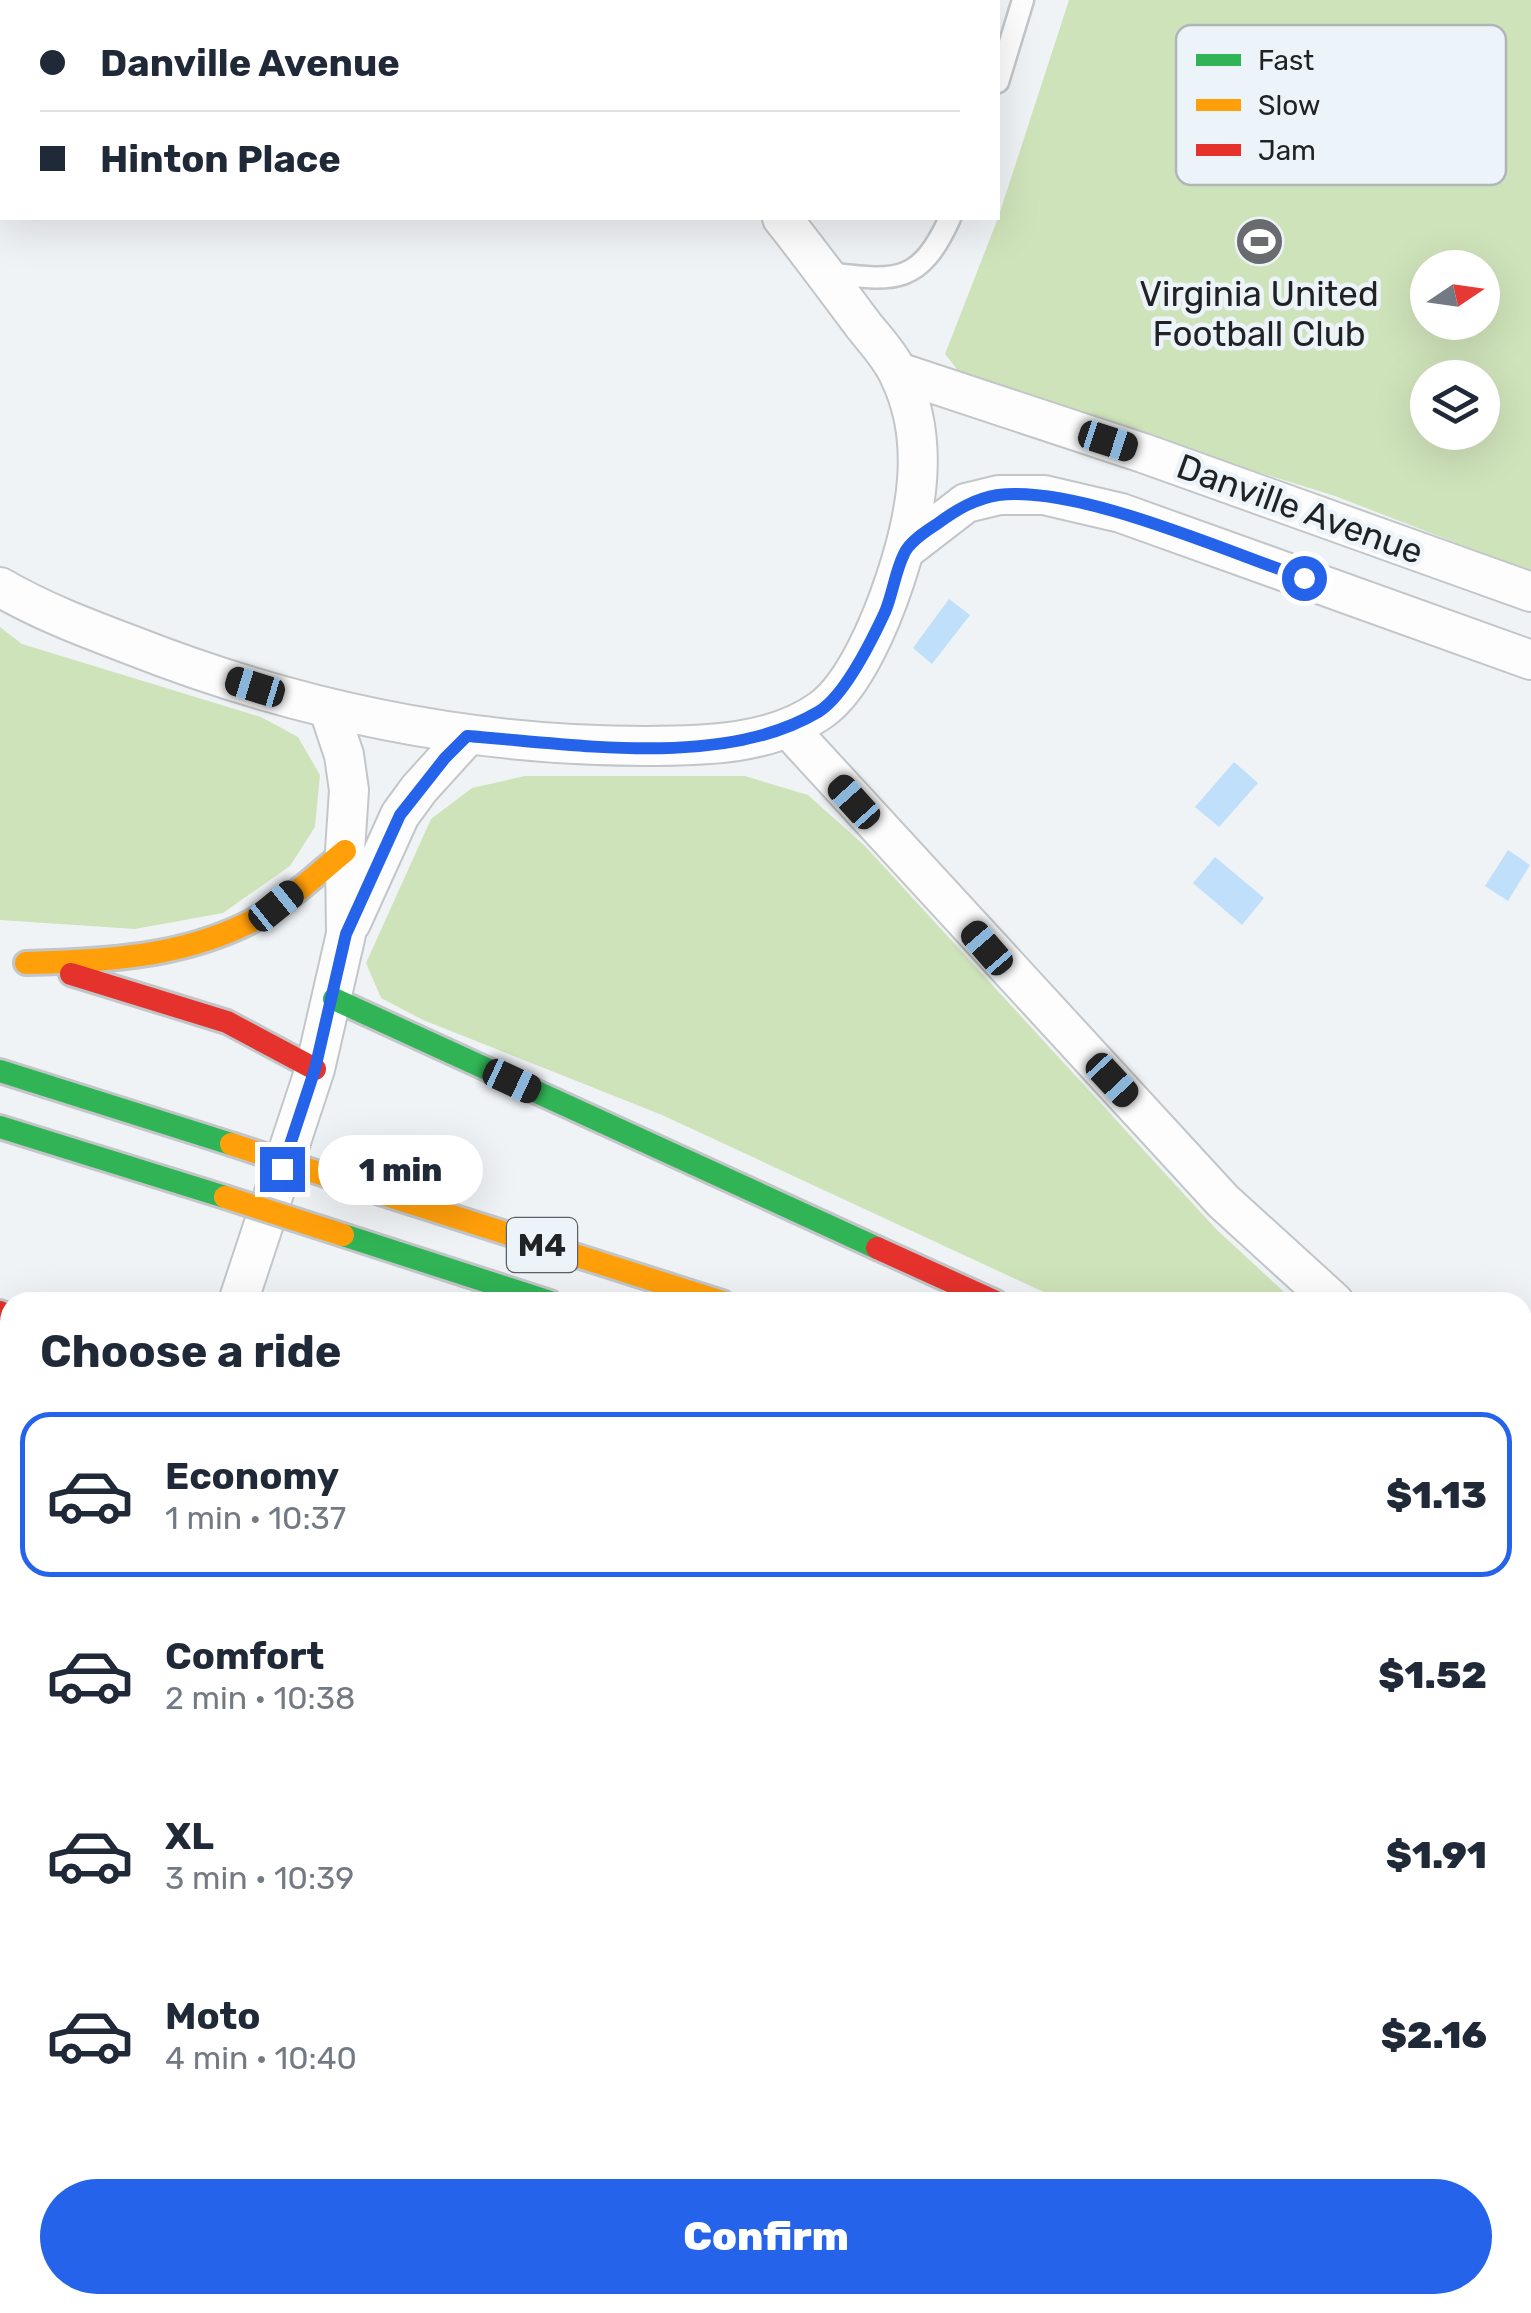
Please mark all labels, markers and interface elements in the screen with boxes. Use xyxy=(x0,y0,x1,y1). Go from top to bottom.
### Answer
legend xyxy=(1176,25,1506,185)
text: Danville Avenue xyxy=(100,40,400,86)
text: Fast xyxy=(1258,44,1314,77)
text: Slow xyxy=(1258,89,1320,122)
text: Jam xyxy=(1258,134,1316,167)
text: Hinton Place xyxy=(100,136,341,182)
sports icon: Virginia United Football Club xyxy=(1233,216,1285,268)
north arrow xyxy=(1410,250,1500,340)
map controls xyxy=(1410,250,1500,450)
place label: Virginia United Football Club xyxy=(1139,273,1379,355)
button: layers xyxy=(1410,360,1500,450)
car xyxy=(1075,417,1141,465)
street label: Danville Avenue xyxy=(1171,445,1429,573)
route start xyxy=(1282,556,1327,601)
car xyxy=(222,664,288,710)
car xyxy=(823,770,885,834)
car xyxy=(243,875,309,937)
car xyxy=(956,916,1018,980)
car xyxy=(1081,1048,1143,1112)
car xyxy=(478,1055,546,1107)
callout: 1 min xyxy=(317,1134,482,1204)
route end xyxy=(260,1147,305,1192)
text: 1 min xyxy=(359,1151,442,1189)
road number: M4 xyxy=(507,1218,577,1272)
text: Choose a ride xyxy=(40,1325,342,1378)
icon: car xyxy=(45,1450,135,1540)
text: Economy xyxy=(165,1453,339,1499)
text: $1.13 xyxy=(1386,1472,1487,1518)
text: 1 min · 10:37 xyxy=(165,1499,346,1537)
icon: car xyxy=(45,1630,135,1720)
text: Comfort xyxy=(165,1633,324,1679)
text: $1.52 xyxy=(1378,1652,1487,1698)
text: 2 min · 10:38 xyxy=(165,1679,355,1717)
icon: car xyxy=(45,1810,135,1900)
text: XL xyxy=(165,1813,214,1859)
text: $1.91 xyxy=(1386,1832,1487,1878)
text: 3 min · 10:39 xyxy=(165,1859,354,1897)
icon: car xyxy=(45,1990,135,2080)
text: Moto xyxy=(165,1993,261,2039)
text: $2.16 xyxy=(1381,2012,1487,2058)
text: 4 min · 10:40 xyxy=(165,2039,357,2077)
button: Confirm xyxy=(40,2179,1492,2294)

